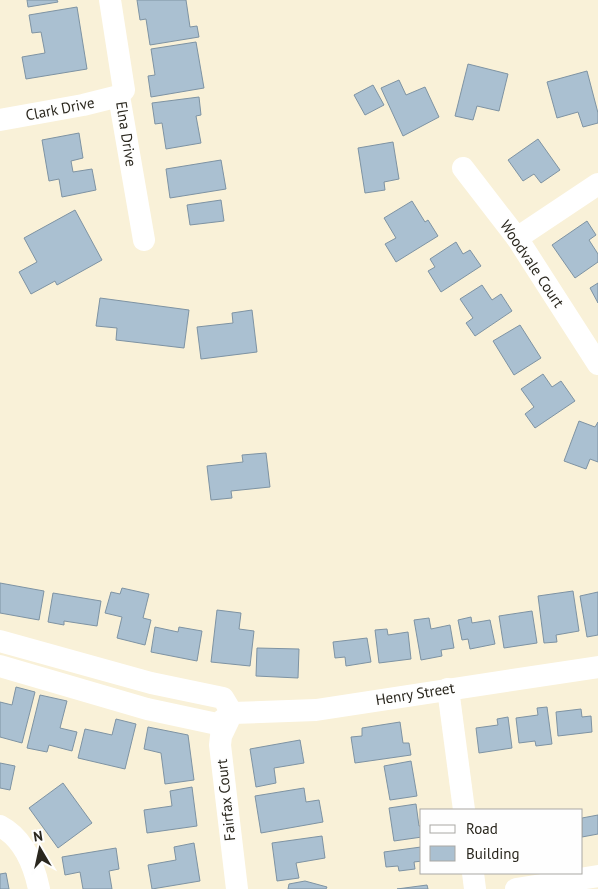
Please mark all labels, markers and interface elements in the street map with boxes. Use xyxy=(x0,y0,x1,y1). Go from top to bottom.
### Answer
street label: Clark Drive xyxy=(24,93,96,124)
street label: Elna Drive xyxy=(112,100,141,168)
street label: Woodvale Court xyxy=(496,216,569,311)
street label: Henry Street xyxy=(374,678,456,709)
street label: Fairfax Court xyxy=(212,758,239,842)
legend xyxy=(420,809,583,874)
text: Road xyxy=(466,819,498,838)
north arrow xyxy=(15,824,65,874)
text: N xyxy=(32,827,44,846)
text: Building xyxy=(466,844,520,863)

